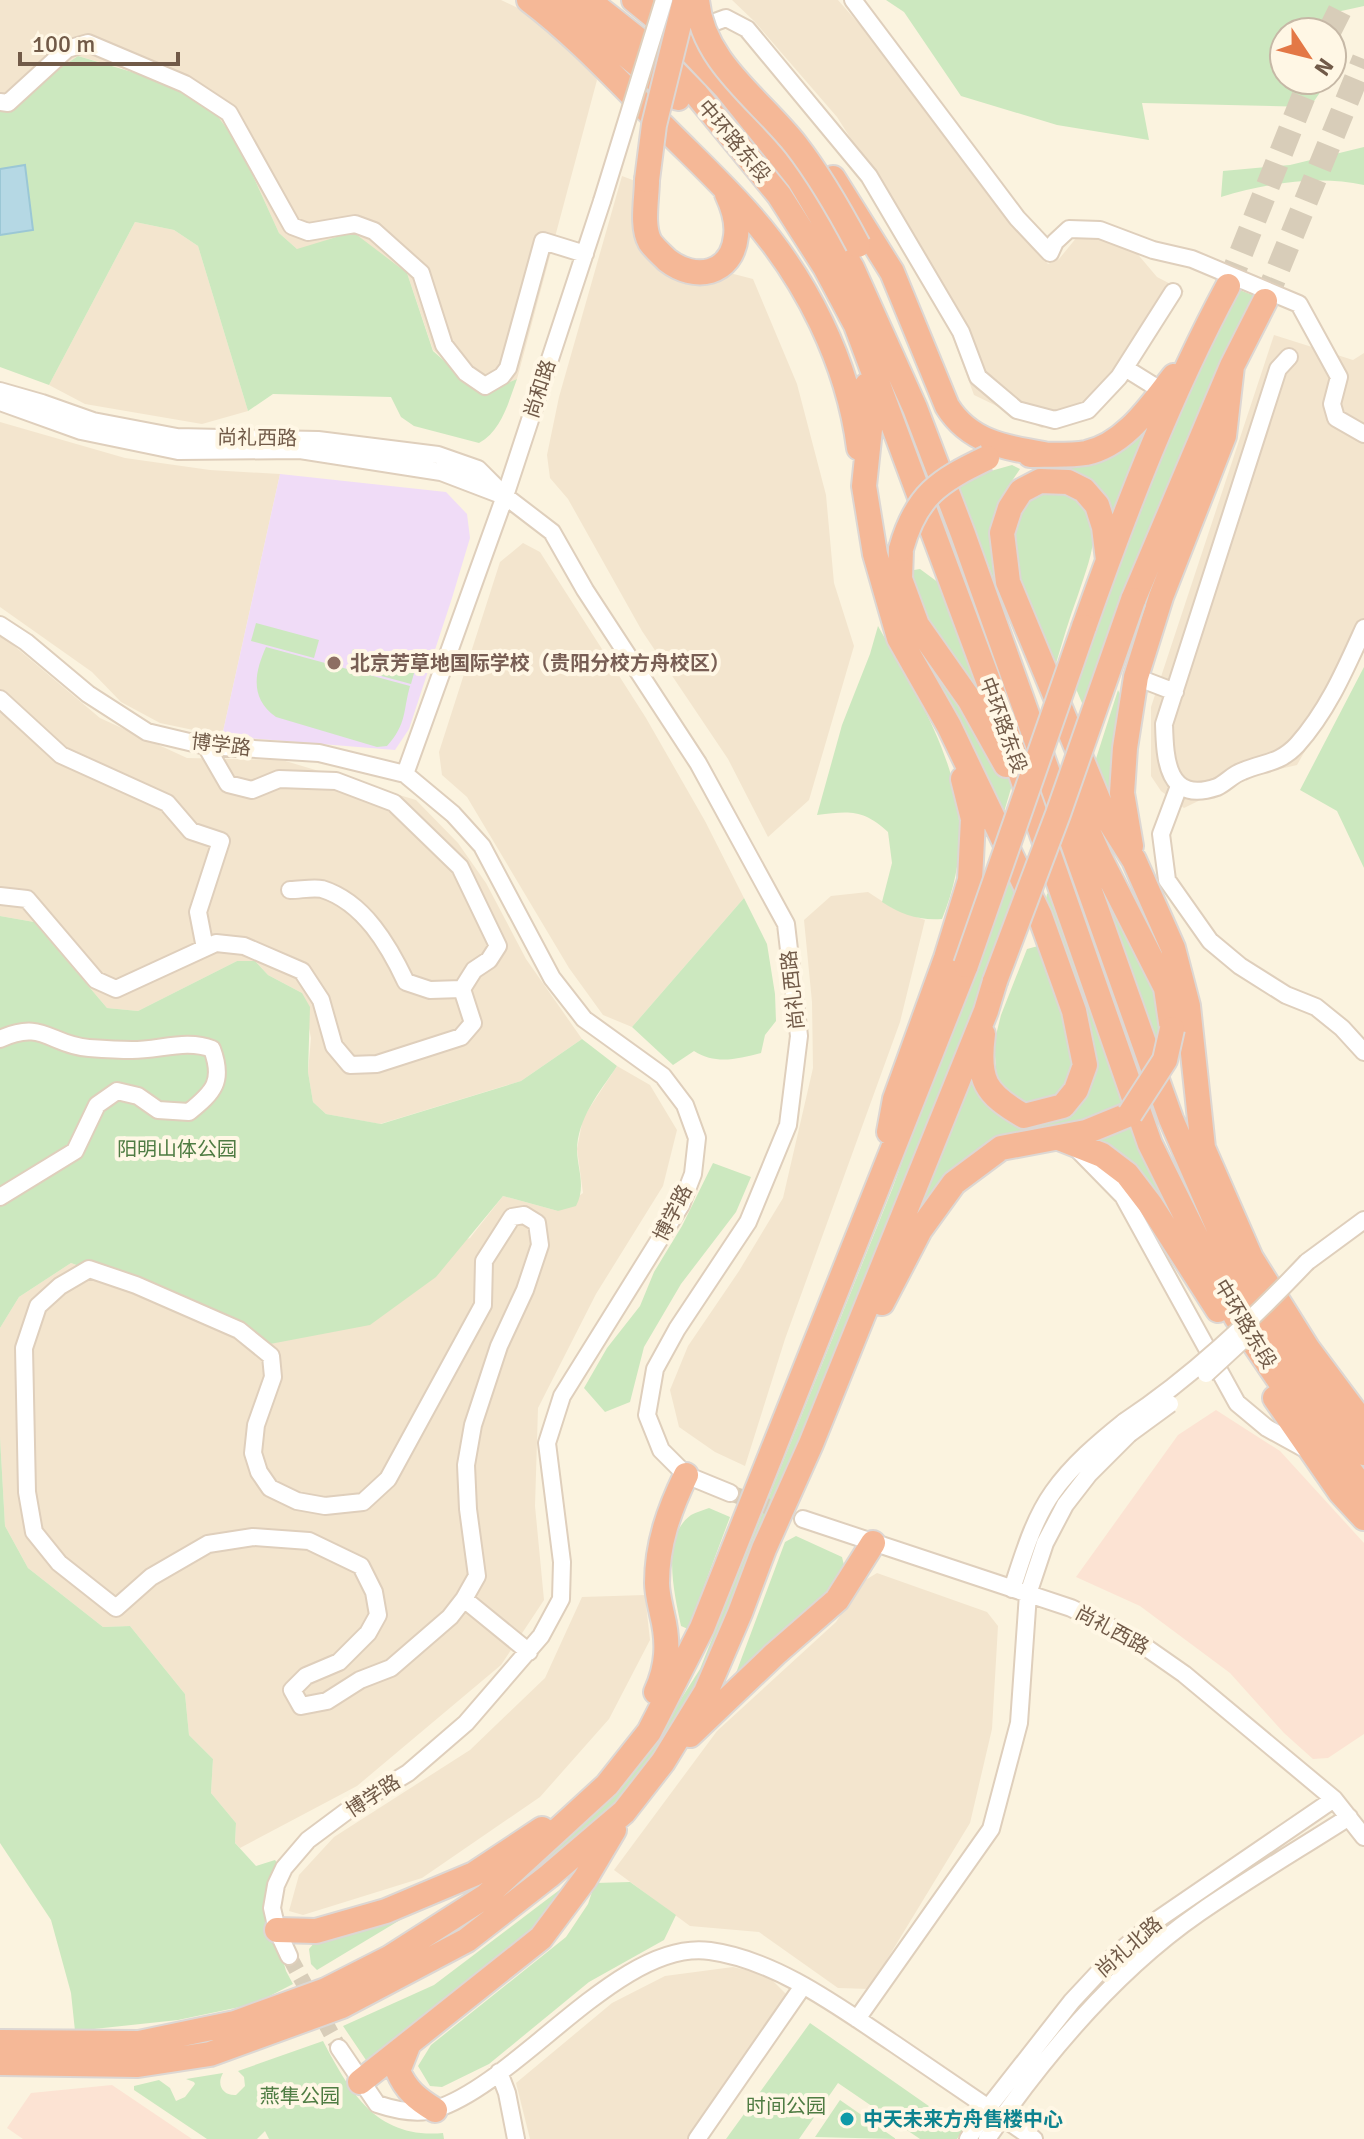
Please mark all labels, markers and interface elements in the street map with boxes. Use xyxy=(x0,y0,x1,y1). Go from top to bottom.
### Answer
scale bar xyxy=(20,16,178,66)
north arrow xyxy=(1268,16,1348,96)
text: 100 m xyxy=(32,29,95,59)
text: N xyxy=(1309,53,1339,81)
street label: 中环路东段 xyxy=(692,95,776,187)
street label: 尚和路 xyxy=(519,357,561,421)
street label: 尚礼西路 xyxy=(217,425,297,451)
place label: 北京芳草地国际学校（贵阳分校方舟校区） xyxy=(350,651,730,676)
marker: 北京芳草地国际学校（贵阳分校方舟校区） xyxy=(325,654,343,672)
street label: 中环路东段 xyxy=(974,674,1032,776)
street label: 博学路 xyxy=(190,729,252,761)
street label: 尚礼西路 xyxy=(776,949,810,1031)
park label: 阳明山体公园 xyxy=(117,1137,237,1162)
street label: 博学路 xyxy=(648,1181,698,1245)
street label: 中环路东段 xyxy=(1209,1275,1281,1373)
street label: 尚礼西路 xyxy=(1071,1600,1153,1660)
street label: 博学路 xyxy=(341,1769,405,1823)
street label: 尚礼北路 xyxy=(1091,1911,1167,1983)
park label: 燕隼公园 xyxy=(260,2084,340,2109)
park label: 时间公园 xyxy=(746,2094,826,2119)
place label: 中天未来方舟售楼中心 xyxy=(863,2107,1063,2132)
marker: 中天未来方舟售楼中心 xyxy=(838,2110,856,2128)

